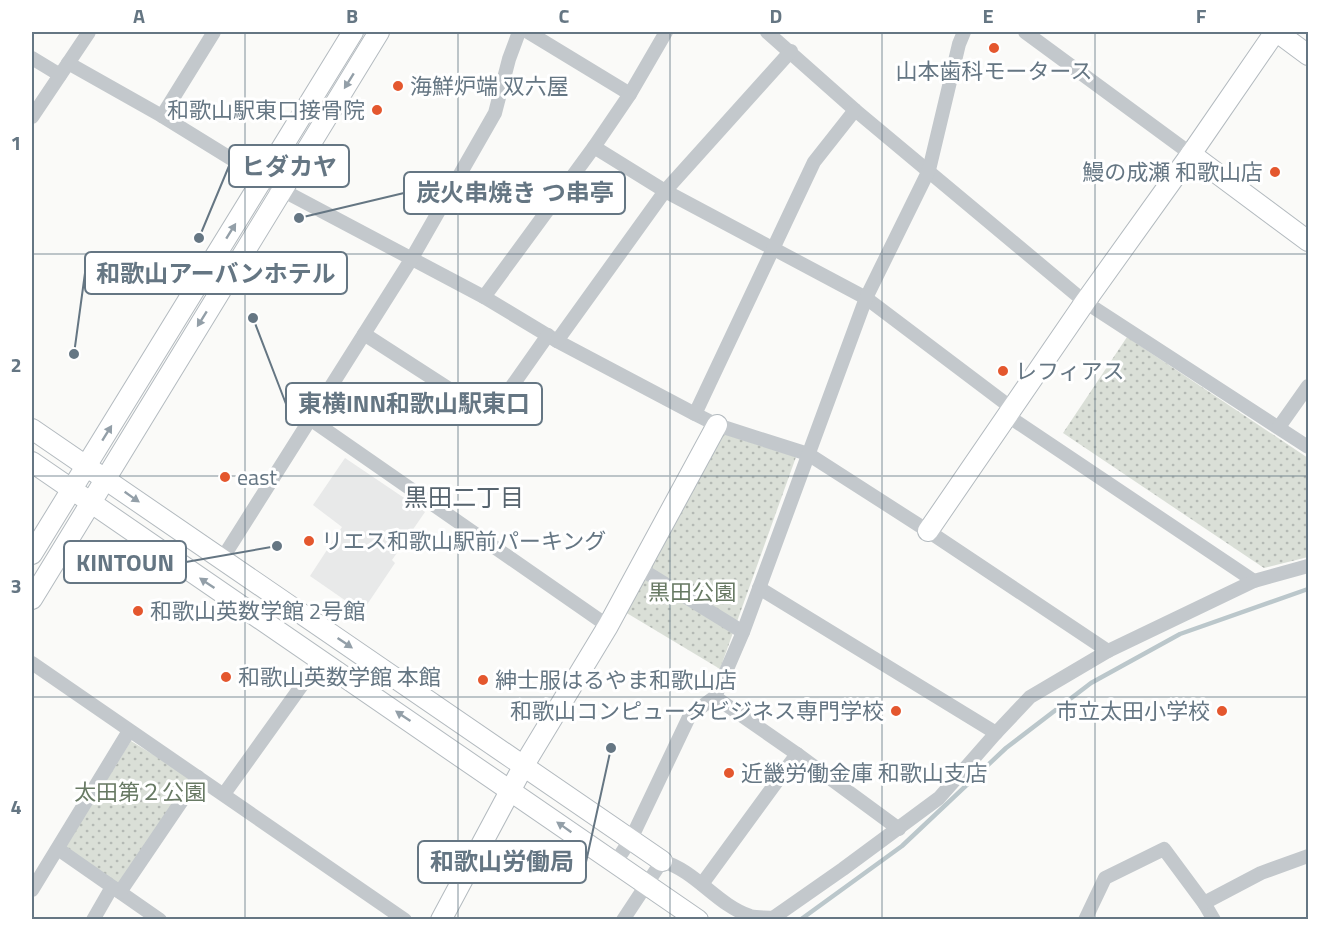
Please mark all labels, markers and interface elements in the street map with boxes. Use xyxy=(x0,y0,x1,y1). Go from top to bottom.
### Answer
text: A xyxy=(133,0,145,31)
text: B xyxy=(346,0,358,31)
text: C xyxy=(559,0,570,31)
text: D xyxy=(770,0,782,31)
text: E xyxy=(982,0,994,31)
text: F xyxy=(1196,0,1207,31)
marker: 山本歯科モータース xyxy=(987,41,1001,55)
place label: 山本歯科モータース xyxy=(896,54,1092,88)
place label: 海鮮炉端 双六屋 xyxy=(410,69,569,103)
one-way arrow xyxy=(343,73,354,89)
marker: 海鮮炉端 双六屋 xyxy=(391,79,405,93)
place label: 和歌山駅東口接骨院 xyxy=(167,93,365,127)
marker: 和歌山駅東口接骨院 xyxy=(370,103,384,117)
text: 1 xyxy=(10,127,22,158)
callout: ヒダカヤ xyxy=(229,145,349,187)
text: ヒダカヤ xyxy=(241,148,337,184)
place label: 鰻の成瀬 和歌山店 xyxy=(1082,155,1263,189)
marker: 鰻の成瀬 和歌山店 xyxy=(1268,165,1282,179)
callout: 炭火串焼き つ串亭 xyxy=(404,172,625,214)
text: 炭火串焼き つ串亭 xyxy=(416,174,614,210)
one-way arrow xyxy=(225,223,236,239)
callout: 和歌山アーバンホテル xyxy=(85,252,347,294)
text: 和歌山アーバンホテル xyxy=(96,255,336,291)
one-way arrow xyxy=(197,311,208,327)
text: 2 xyxy=(10,349,22,380)
place label: レフィアス xyxy=(1015,354,1125,388)
marker: レフィアス xyxy=(996,364,1010,378)
callout: 東横INN和歌山駅東口 xyxy=(286,383,542,425)
text: 東横INN和歌山駅東口 xyxy=(298,385,530,421)
one-way arrow xyxy=(101,425,112,441)
place label: east xyxy=(237,460,277,494)
marker: east xyxy=(218,470,232,484)
district label: 黒田二丁目 xyxy=(404,479,524,515)
one-way arrow xyxy=(124,491,140,502)
place label: リエス和歌山駅前パーキング xyxy=(321,524,606,558)
marker: リエス和歌山駅前パーキング xyxy=(302,534,316,548)
callout: KINTOUN xyxy=(64,541,186,583)
text: KINTOUN xyxy=(76,544,174,580)
text: 3 xyxy=(10,570,22,601)
park label: 黒田公園 xyxy=(648,575,736,609)
one-way arrow xyxy=(200,577,216,589)
place label: 和歌山英数学館 2号館 xyxy=(150,594,365,628)
marker: 和歌山英数学館 2号館 xyxy=(131,604,145,618)
one-way arrow xyxy=(336,637,352,649)
place label: 和歌山英数学館 本館 xyxy=(238,660,441,694)
place label: 紳士服はるやま和歌山店 xyxy=(495,663,737,697)
marker: 和歌山英数学館 本館 xyxy=(219,670,233,684)
marker: 紳士服はるやま和歌山店 xyxy=(476,673,490,687)
place label: 和歌山コンピュータビジネス専門学校 xyxy=(510,694,884,728)
place label: 市立太田小学校 xyxy=(1056,694,1210,728)
marker: 和歌山コンピュータビジネス専門学校 xyxy=(889,704,903,718)
marker: 市立太田小学校 xyxy=(1215,704,1229,718)
one-way arrow xyxy=(395,711,411,722)
place label: 近畿労働金庫 和歌山支店 xyxy=(741,756,988,790)
marker: 近畿労働金庫 和歌山支店 xyxy=(722,766,736,780)
park label: 太田第２公園 xyxy=(74,775,206,809)
text: 4 xyxy=(10,791,22,822)
one-way arrow xyxy=(556,821,572,833)
callout: 和歌山労働局 xyxy=(418,841,586,883)
text: 和歌山労働局 xyxy=(430,843,574,879)

